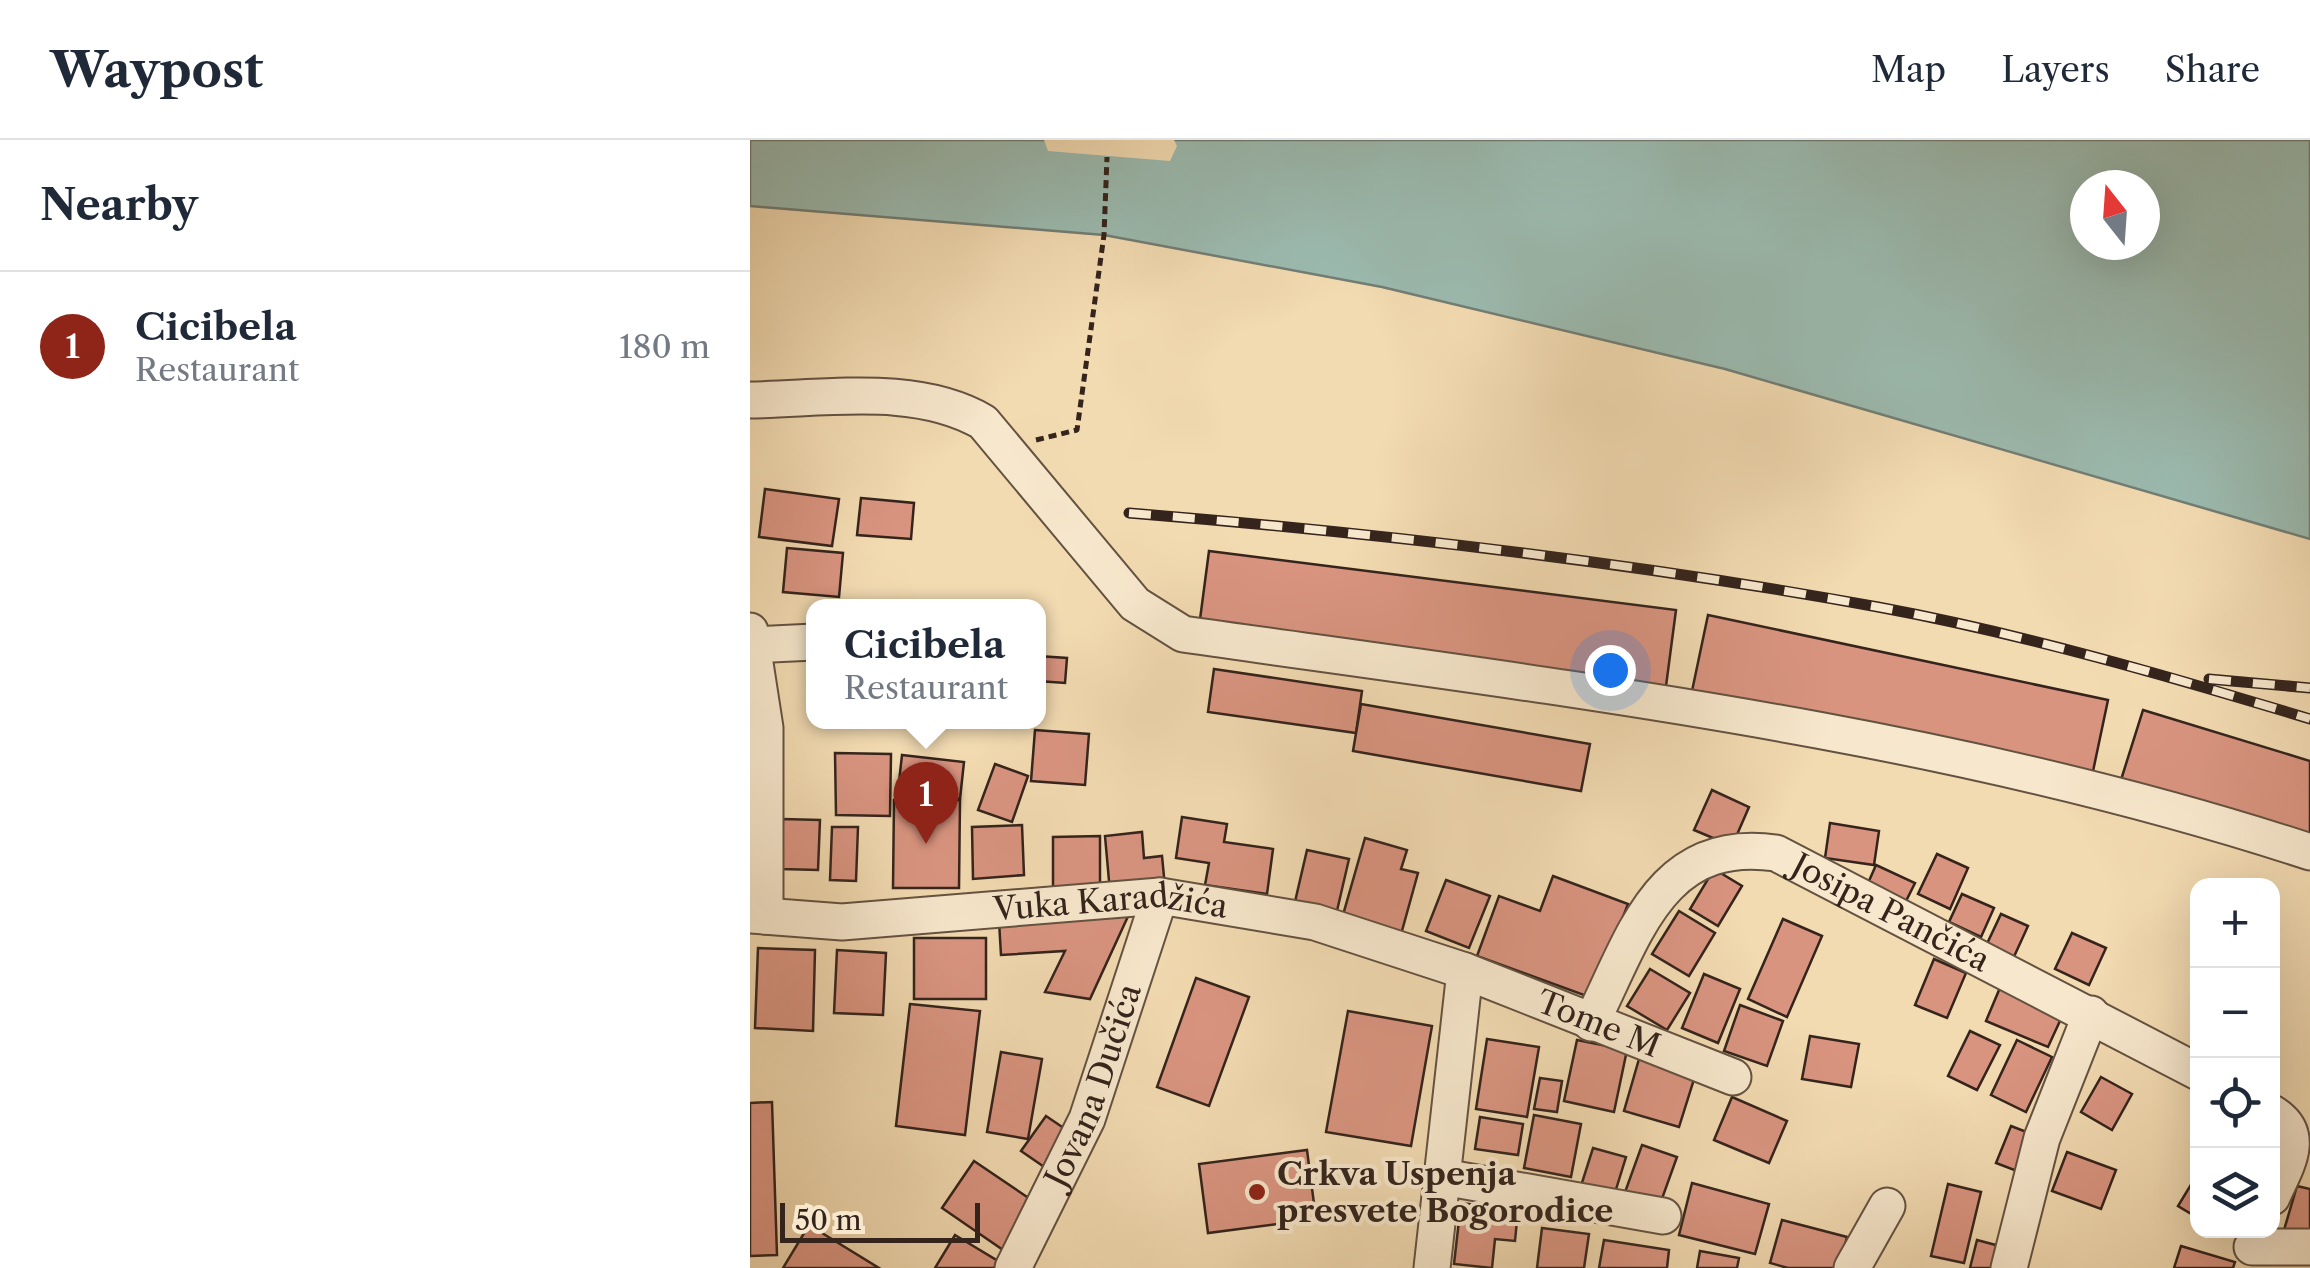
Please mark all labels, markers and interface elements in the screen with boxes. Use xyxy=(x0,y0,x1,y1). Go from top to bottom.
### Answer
text: Waypost xyxy=(50,40,263,99)
text: Map xyxy=(1871,48,1946,91)
text: Layers xyxy=(2001,48,2110,91)
text: Share xyxy=(2165,48,2260,91)
north arrow xyxy=(2070,170,2160,260)
text: Nearby xyxy=(40,179,198,231)
text: Cicibela xyxy=(135,303,296,350)
text: 1 xyxy=(65,327,80,366)
text: 180 m xyxy=(619,327,710,366)
text: Restaurant xyxy=(135,350,299,389)
popup xyxy=(806,599,1046,729)
text: Cicibela xyxy=(844,621,1005,668)
your location xyxy=(1585,645,1636,696)
text: Restaurant xyxy=(844,668,1008,707)
pin: 1 xyxy=(894,762,958,844)
street label: Josipa Pančića xyxy=(1781,842,1997,980)
street label: Vuka Karadžića xyxy=(991,875,1231,929)
map controls xyxy=(2190,878,2280,1238)
button: + xyxy=(2190,878,2280,968)
button: − xyxy=(2190,968,2280,1058)
street label: Jovana Dučića xyxy=(1034,979,1149,1198)
street label: Tome M xyxy=(1532,982,1666,1065)
button: locate xyxy=(2190,1058,2280,1148)
button: layers xyxy=(2190,1148,2280,1238)
place label: Crkva Uspenja presvete Bogorodice xyxy=(1277,1154,1613,1230)
marker: Crkva Uspenja presvete Bogorodice xyxy=(1246,1181,1268,1203)
scale bar xyxy=(780,1198,980,1242)
text: 50 m xyxy=(795,1203,862,1237)

